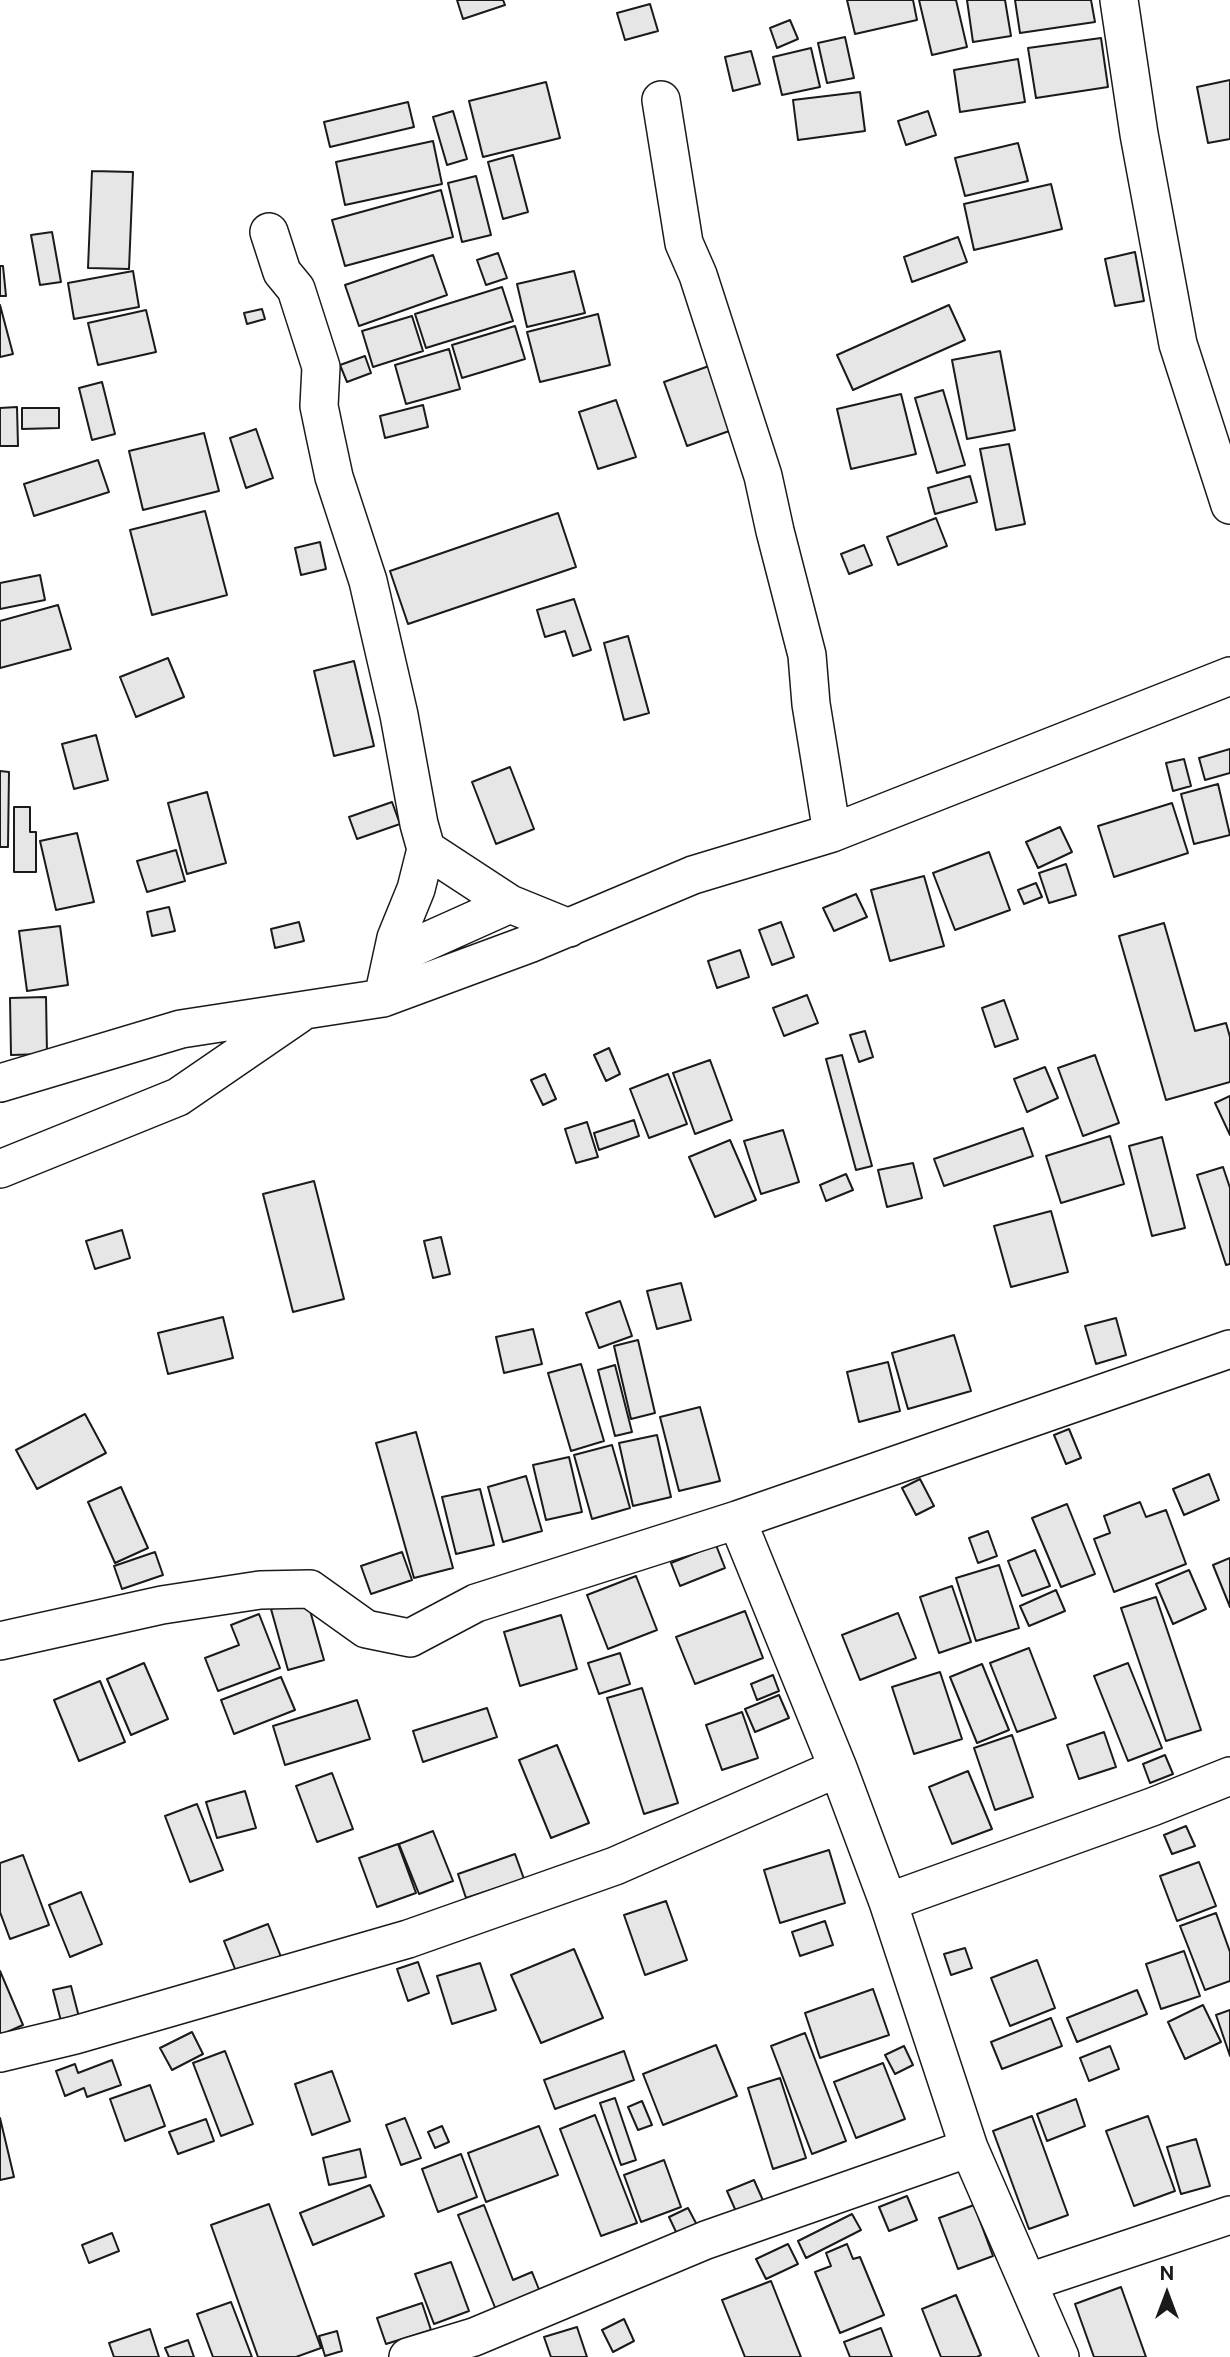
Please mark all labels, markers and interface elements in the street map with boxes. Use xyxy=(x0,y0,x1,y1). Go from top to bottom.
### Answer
north arrow xyxy=(1132,2259,1202,2329)
text: N xyxy=(1160,2262,1174,2284)

